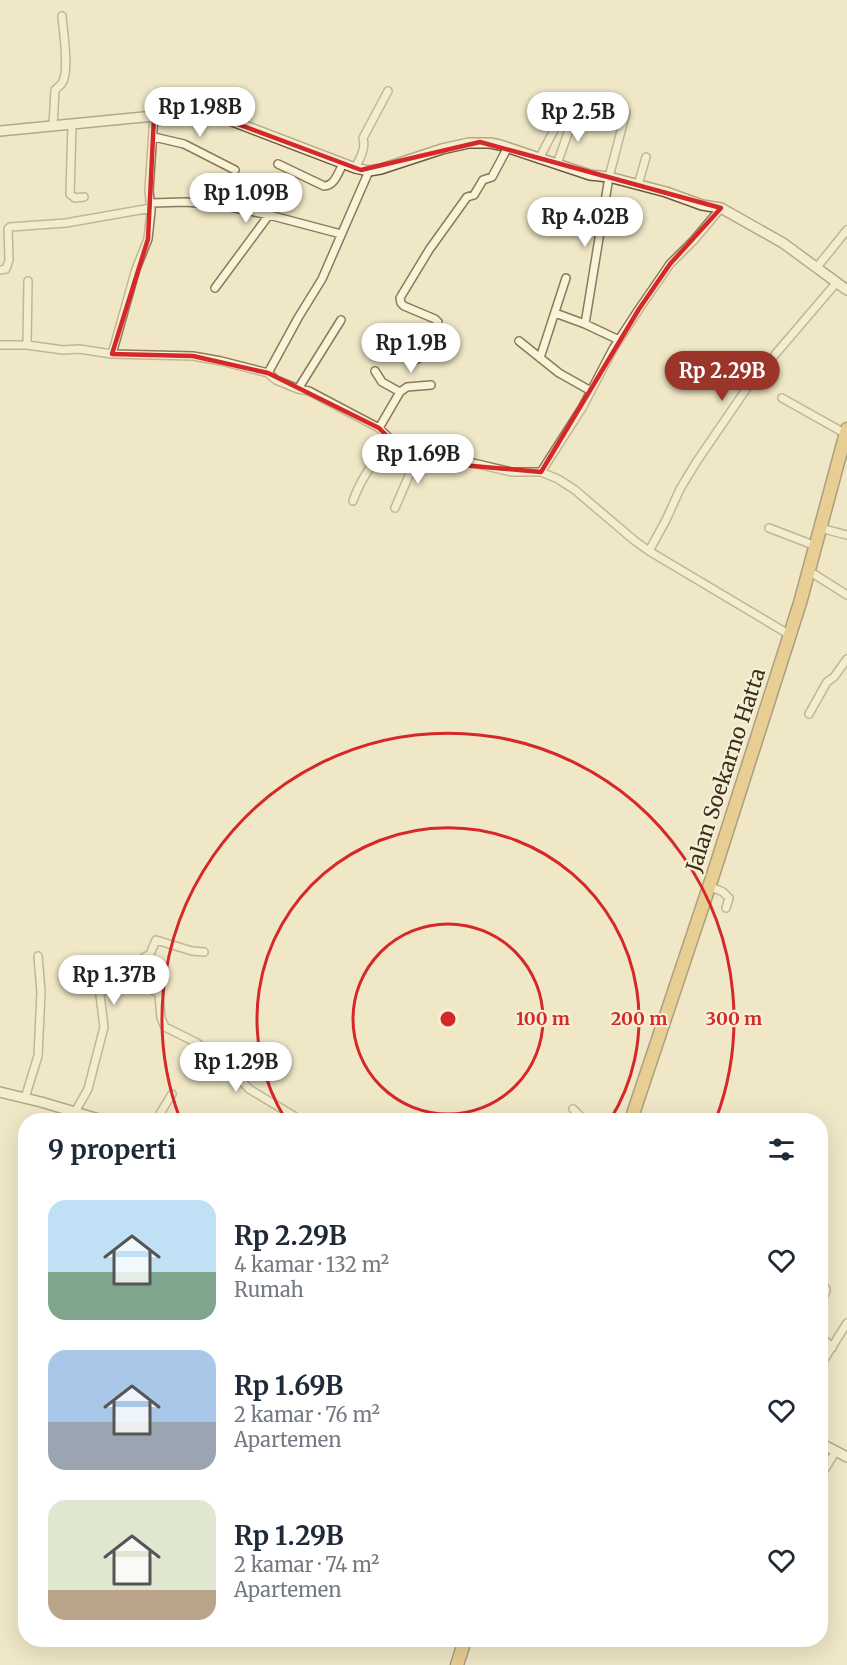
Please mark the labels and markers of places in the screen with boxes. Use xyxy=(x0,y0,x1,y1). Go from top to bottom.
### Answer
pin: Rp 1.98B xyxy=(138,87,262,138)
pin: Rp 2.5B xyxy=(523,92,633,143)
pin: Rp 1.09B xyxy=(184,173,308,224)
pin: Rp 4.02B xyxy=(523,197,647,248)
pin: Rp 1.9B xyxy=(356,323,466,374)
pin: Rp 2.29B xyxy=(660,351,784,402)
pin: Rp 1.69B xyxy=(356,434,480,485)
pin: Rp 1.37B xyxy=(52,955,176,1006)
centre of rings xyxy=(438,1009,458,1029)
pin: Rp 1.29B xyxy=(174,1042,298,1093)

